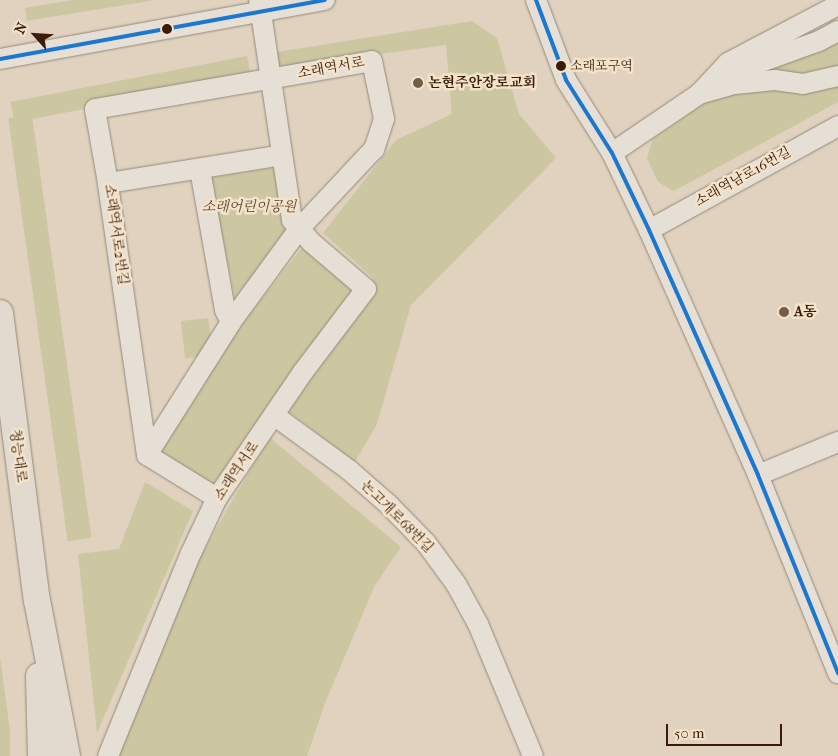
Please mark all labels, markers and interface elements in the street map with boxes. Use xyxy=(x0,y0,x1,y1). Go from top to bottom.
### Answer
north arrow xyxy=(10,10,60,60)
text: N xyxy=(11,20,31,37)
unlabelled marker xyxy=(162,24,172,34)
street label: 소래역서로 xyxy=(296,54,366,82)
place label: 소래포구역 xyxy=(570,58,633,74)
marker: 소래포구역 xyxy=(556,61,566,71)
place label: 논현주안장로교회 xyxy=(428,75,536,91)
marker: 논현주안장로교회 xyxy=(412,77,424,89)
street label: 소래역남로16번길 xyxy=(692,144,794,210)
street label: 소래역서로2번길 xyxy=(101,183,131,287)
park label: 소래어린이공원 xyxy=(202,199,296,215)
place label: A동 xyxy=(794,304,817,320)
marker: A동 xyxy=(778,306,790,318)
street label: 청능대로 xyxy=(6,428,30,484)
street label: 소래역서로 xyxy=(211,438,263,504)
street label: 논고개로68번길 xyxy=(357,477,437,557)
scale bar xyxy=(668,714,784,746)
text: 50 m xyxy=(674,724,704,742)

